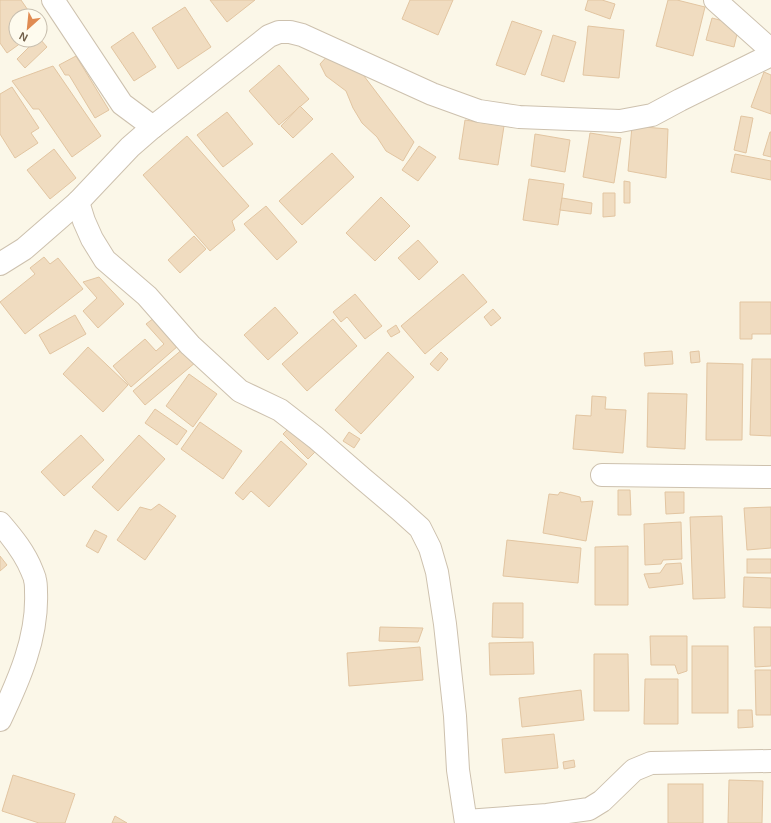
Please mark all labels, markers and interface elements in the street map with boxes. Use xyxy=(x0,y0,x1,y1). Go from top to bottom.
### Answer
north arrow xyxy=(8,8,48,48)
text: N xyxy=(17,30,30,44)

